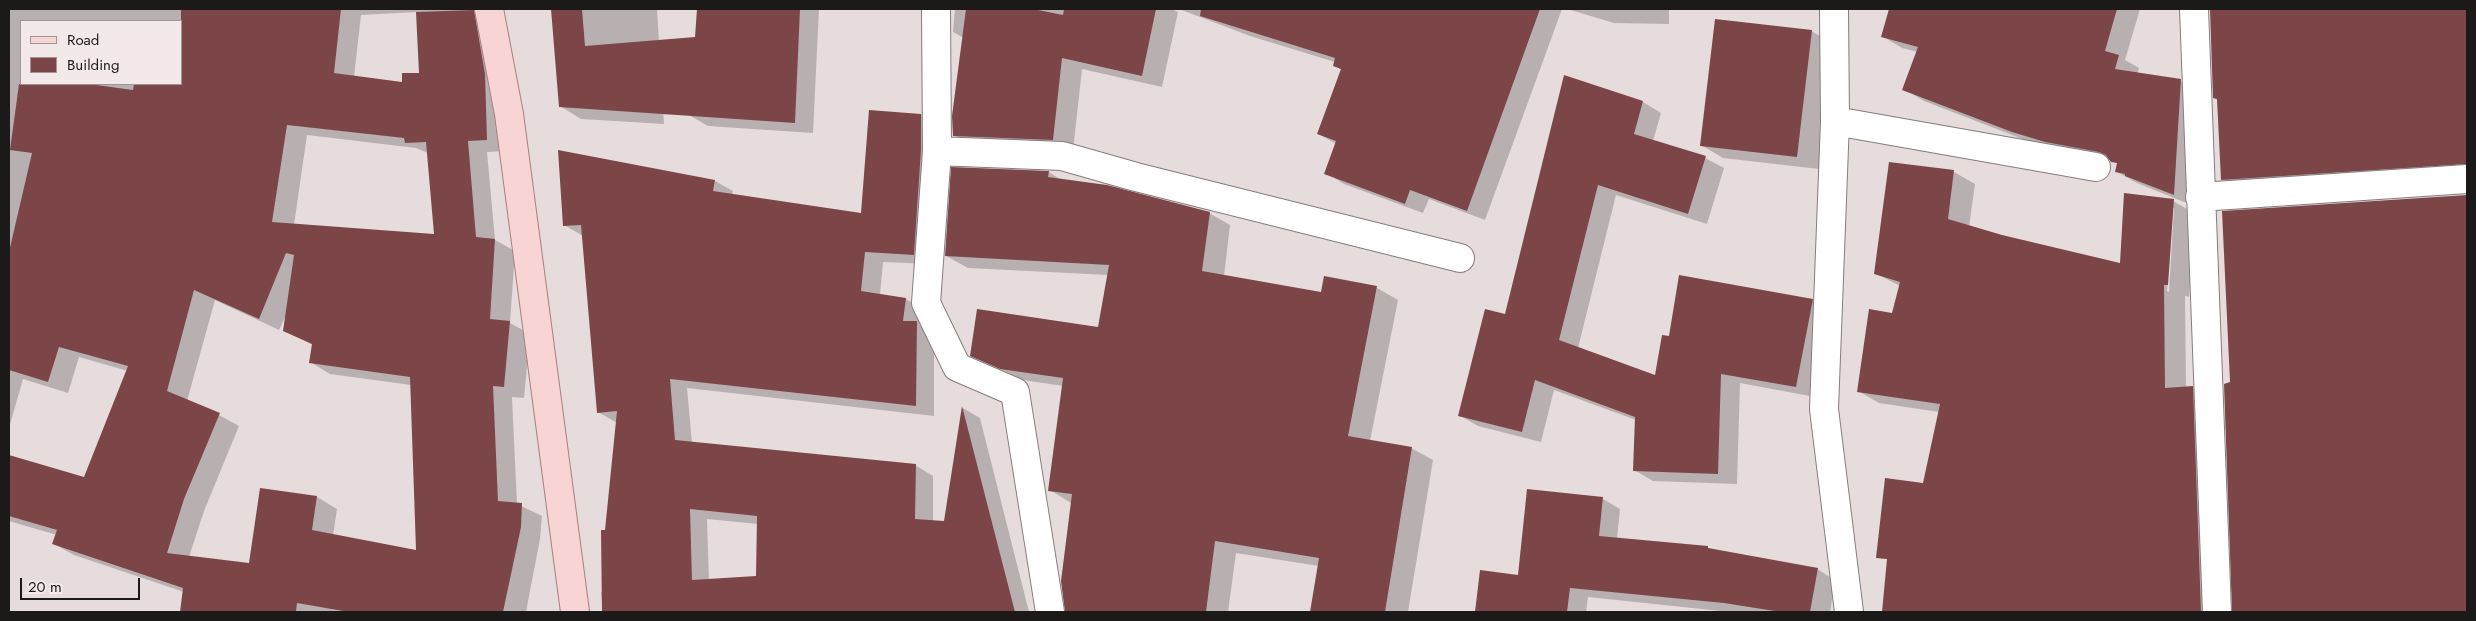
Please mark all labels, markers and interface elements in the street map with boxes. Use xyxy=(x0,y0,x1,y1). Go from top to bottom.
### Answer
legend xyxy=(20,20,182,85)
text: Road xyxy=(67,29,99,51)
text: Building xyxy=(67,54,119,76)
scale bar xyxy=(22,568,142,600)
text: 20 m xyxy=(28,576,62,598)

